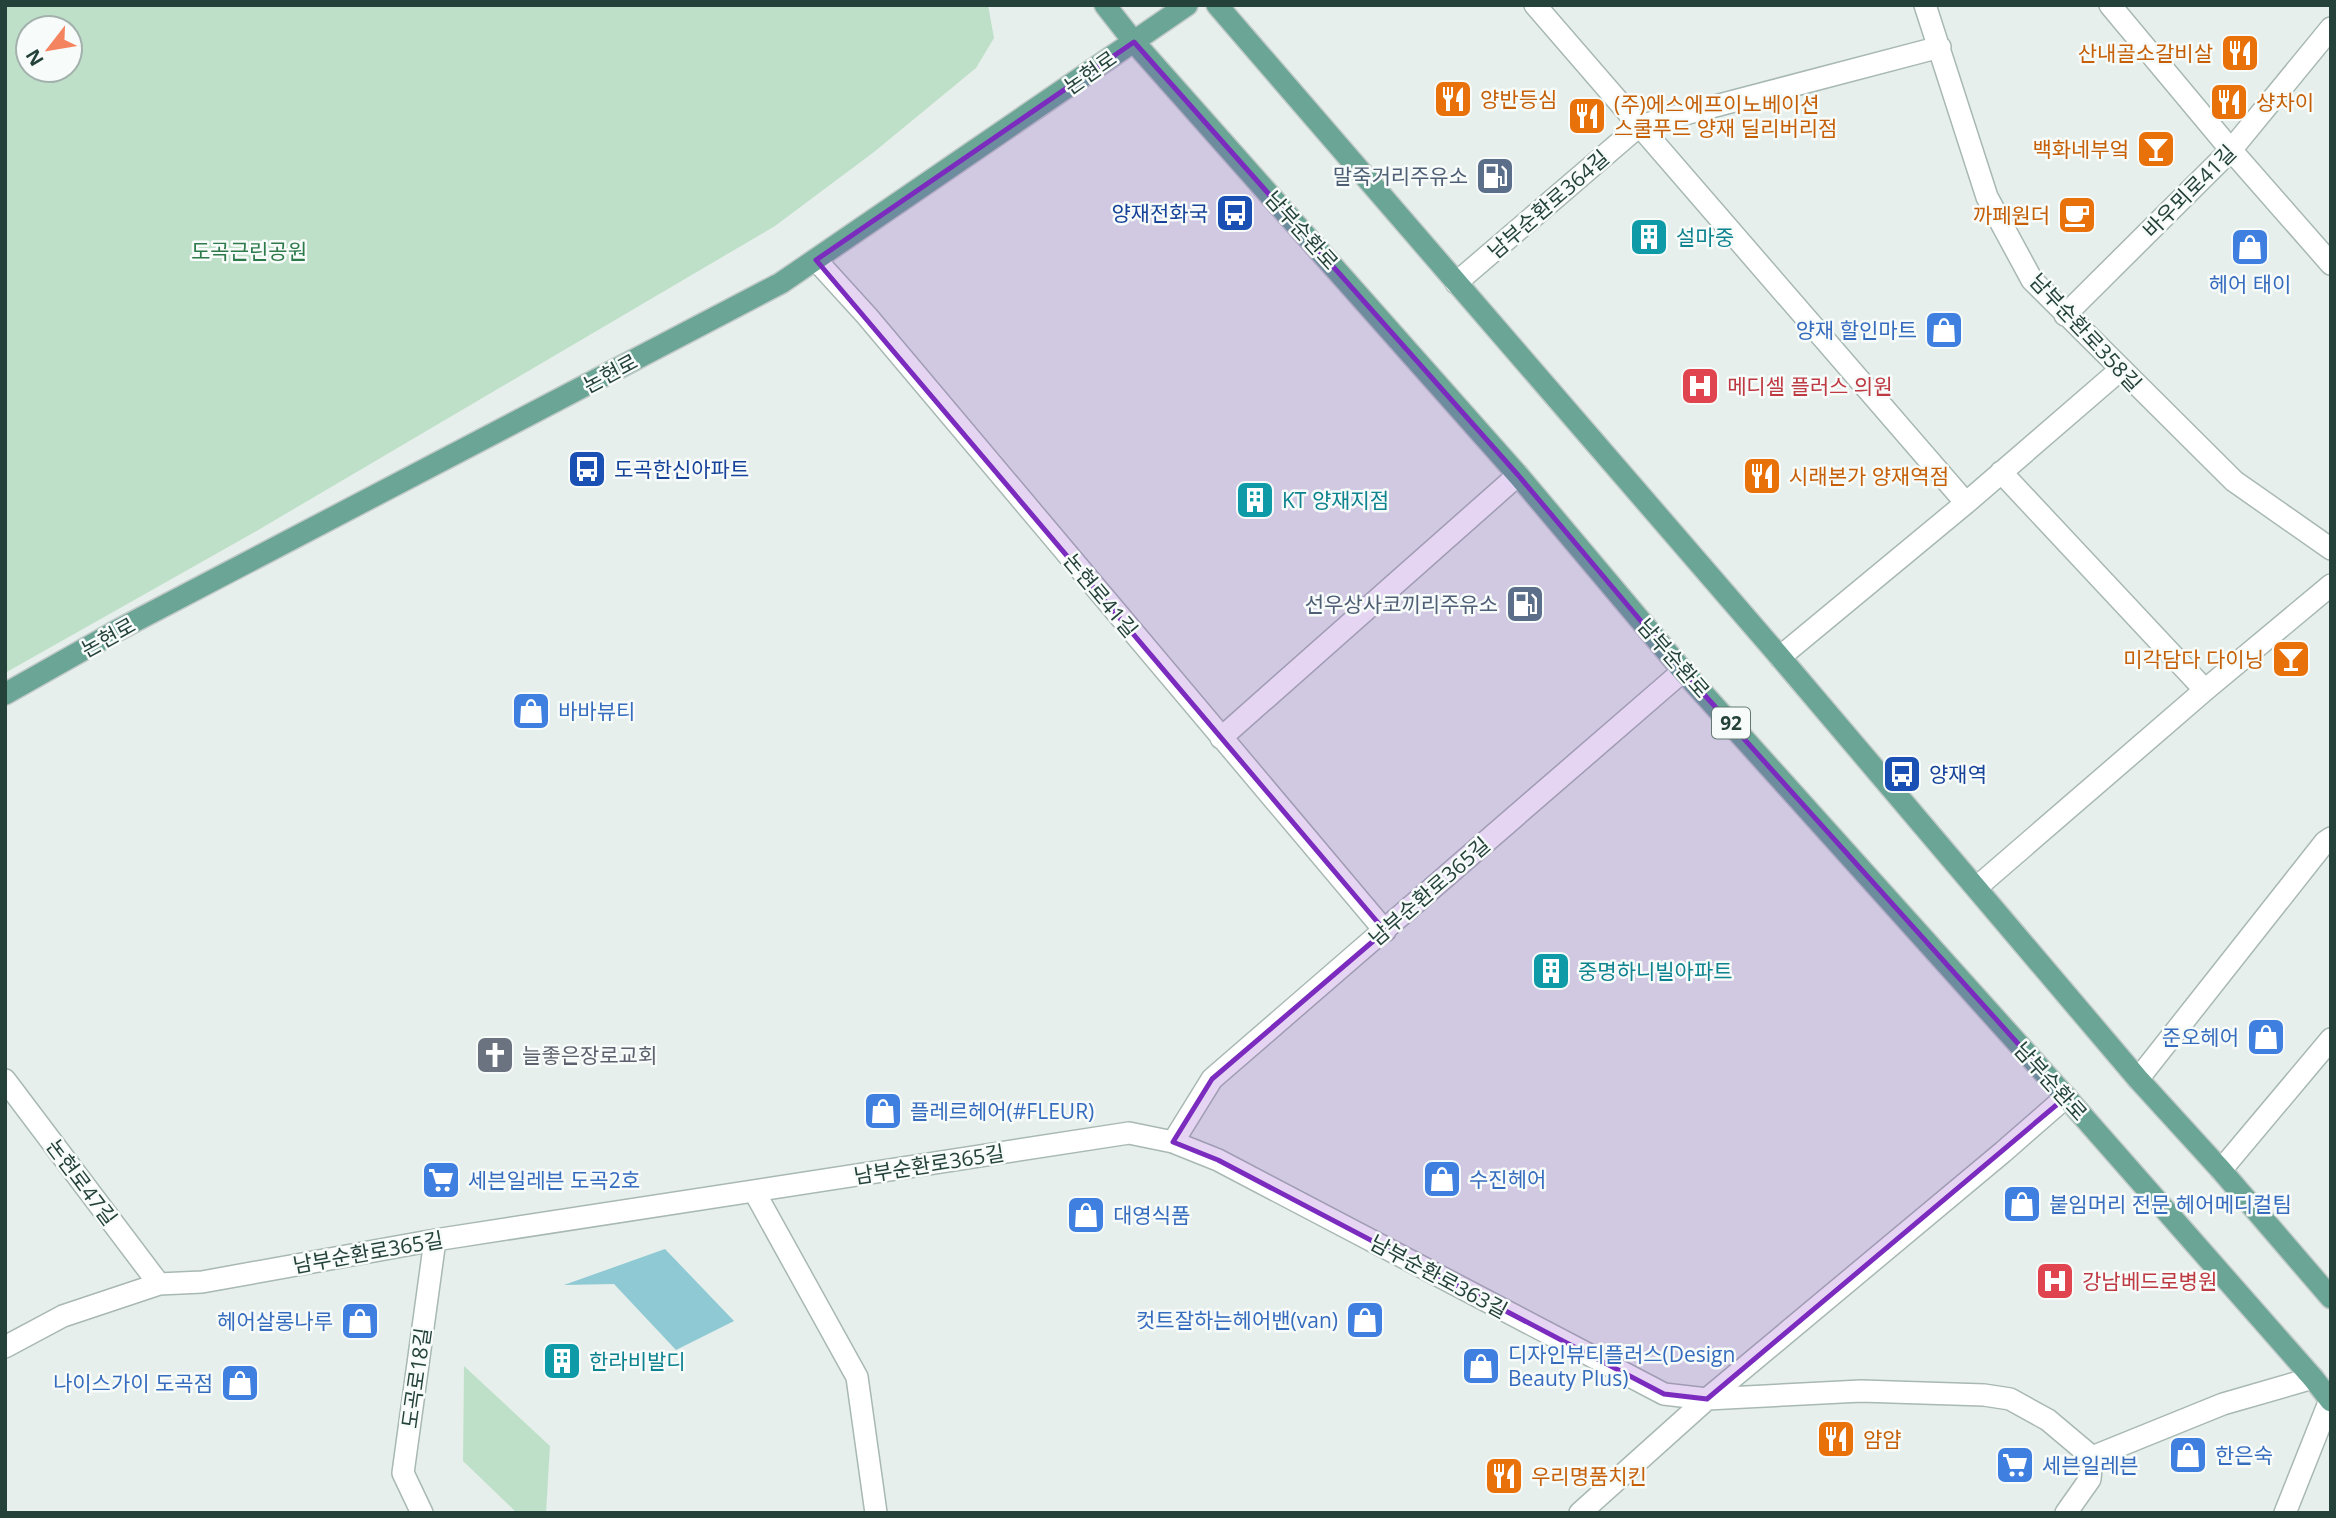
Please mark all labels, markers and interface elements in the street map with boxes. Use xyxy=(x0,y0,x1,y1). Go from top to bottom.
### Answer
north arrow xyxy=(14,14,84,84)
restaurant icon: 산내골소갈비살 xyxy=(2219,32,2261,74)
place label: 산내골소갈비살 xyxy=(2078,39,2213,67)
text: N xyxy=(19,44,50,71)
street label: 논현로 xyxy=(1058,44,1122,100)
restaurant icon: 양반등심 xyxy=(1432,78,1474,120)
restaurant icon: 샹차이 xyxy=(2208,81,2250,123)
place label: 양반등심 xyxy=(1480,85,1557,113)
place label: 샹차이 xyxy=(2256,88,2314,116)
place label: (주)에스에프이노베이션 스쿨푸드 양재 딜리버리점 xyxy=(1614,90,1837,142)
restaurant icon: (주)에스에프이노베이션 스쿨푸드 양재 딜리버리점 xyxy=(1566,95,1608,137)
bar icon: 백화네부엌 xyxy=(2135,128,2177,170)
place label: 백화네부엌 xyxy=(2032,135,2129,163)
street label: 바우뫼로41길 xyxy=(2136,138,2242,244)
street label: 남부순환로364길 xyxy=(1481,144,1615,264)
fuel station icon: 말죽거리주유소 xyxy=(1474,155,1516,197)
place label: 말죽거리주유소 xyxy=(1333,162,1468,190)
street label: 남부순환로 xyxy=(1259,185,1345,275)
bus stop icon: 양재전화국 xyxy=(1214,192,1256,234)
cafe icon: 까페원더 xyxy=(2056,194,2098,236)
place label: 양재전화국 xyxy=(1111,199,1208,227)
place label: 까페원더 xyxy=(1973,201,2050,229)
building icon: 설마중 xyxy=(1628,216,1670,258)
place label: 설마중 xyxy=(1676,223,1734,251)
shop icon: 헤어 태이 xyxy=(2229,226,2271,268)
park label: 도곡근린공원 xyxy=(191,237,307,265)
street label: 남부순환로358길 xyxy=(2024,267,2148,397)
place label: 헤어 태이 xyxy=(2209,270,2291,298)
shop icon: 양재 할인마트 xyxy=(1923,309,1965,351)
place label: 양재 할인마트 xyxy=(1796,316,1917,344)
street label: 논현로 xyxy=(578,347,642,399)
hospital icon: 메디셀 플러스 의원 xyxy=(1679,365,1721,407)
place label: 메디셀 플러스 의원 xyxy=(1727,372,1892,400)
bus stop icon: 도곡한신아파트 xyxy=(566,448,608,490)
place label: 도곡한신아파트 xyxy=(614,455,749,483)
restaurant icon: 시래본가 양재역점 xyxy=(1741,455,1783,497)
place label: 시래본가 양재역점 xyxy=(1789,462,1949,490)
building icon: KT 양재지점 xyxy=(1234,479,1276,521)
place label: KT 양재지점 xyxy=(1282,486,1389,514)
street label: 논현로41길 xyxy=(1058,547,1144,643)
fuel station icon: 선우상사코끼리주유소 xyxy=(1504,583,1546,625)
place label: 선우상사코끼리주유소 xyxy=(1305,590,1498,618)
street label: 논현로 xyxy=(76,611,140,663)
street label: 남부순환로 xyxy=(1632,612,1716,704)
bar icon: 미각담다 다이닝 xyxy=(2270,638,2312,680)
place label: 미각담다 다이닝 xyxy=(2123,645,2264,673)
shop icon: 바바뷰티 xyxy=(510,690,552,732)
place label: 바바뷰티 xyxy=(558,697,635,725)
road number: 92 xyxy=(1712,708,1750,738)
bus stop icon: 양재역 xyxy=(1881,753,1923,795)
place label: 양재역 xyxy=(1929,760,1987,788)
street label: 남부순환로365길 xyxy=(1362,831,1496,951)
building icon: 중명하니빌아파트 xyxy=(1530,950,1572,992)
place label: 중명하니빌아파트 xyxy=(1578,957,1733,985)
shop icon: 준오헤어 xyxy=(2245,1016,2287,1058)
place label: 준오헤어 xyxy=(2162,1023,2239,1051)
church icon: 늘좋은장로교회 xyxy=(474,1034,516,1076)
street label: 남부순환로 xyxy=(2008,1036,2094,1126)
place label: 늘좋은장로교회 xyxy=(522,1041,657,1069)
shop icon: 플레르헤어(#FLEUR) xyxy=(862,1090,904,1132)
place label: 플레르헤어(#FLEUR) xyxy=(910,1097,1094,1125)
street label: 논현로47길 xyxy=(40,1133,124,1231)
street label: 남부순환로365길 xyxy=(852,1138,1006,1190)
shop icon: 수진헤어 xyxy=(1421,1158,1463,1200)
supermarket icon: 세븐일레븐 도곡2호 xyxy=(420,1159,462,1201)
place label: 수진헤어 xyxy=(1469,1165,1546,1193)
place label: 세븐일레븐 도곡2호 xyxy=(468,1166,640,1194)
shop icon: 붙임머리 전문 헤어메디컬팀 xyxy=(2001,1183,2043,1225)
place label: 붙임머리 전문 헤어메디컬팀 xyxy=(2049,1190,2292,1218)
shop icon: 대영식품 xyxy=(1065,1194,1107,1236)
place label: 대영식품 xyxy=(1113,1201,1190,1229)
street label: 남부순환로365길 xyxy=(291,1225,445,1279)
street label: 남부순환로363길 xyxy=(1365,1228,1513,1324)
hospital icon: 강남베드로병원 xyxy=(2034,1260,2076,1302)
place label: 강남베드로병원 xyxy=(2082,1267,2217,1295)
shop icon: 컷트잘하는헤어밴(van) xyxy=(1344,1299,1386,1341)
shop icon: 헤어살롱나루 xyxy=(339,1300,381,1342)
place label: 컷트잘하는헤어밴(van) xyxy=(1136,1306,1338,1334)
place label: 헤어살롱나루 xyxy=(217,1307,333,1335)
street label: 도곡로18길 xyxy=(395,1326,437,1430)
building icon: 한라비발디 xyxy=(541,1340,583,1382)
place label: 디자인뷰티플러스(Design Beauty Plus) xyxy=(1508,1340,1735,1392)
shop icon: 디자인뷰티플러스(Design Beauty Plus) xyxy=(1460,1345,1502,1387)
place label: 한라비발디 xyxy=(589,1347,686,1375)
shop icon: 나이스가이 도곡점 xyxy=(219,1362,261,1404)
place label: 나이스가이 도곡점 xyxy=(53,1369,213,1397)
restaurant icon: 얌얌 xyxy=(1815,1418,1857,1460)
place label: 얌얌 xyxy=(1863,1425,1902,1453)
shop icon: 한은숙 xyxy=(2167,1434,2209,1476)
place label: 한은숙 xyxy=(2215,1441,2273,1469)
supermarket icon: 세븐일레븐 xyxy=(1994,1444,2036,1486)
place label: 세븐일레븐 xyxy=(2042,1451,2139,1479)
restaurant icon: 우리명품치킨 xyxy=(1483,1455,1525,1497)
place label: 우리명품치킨 xyxy=(1531,1462,1647,1490)

